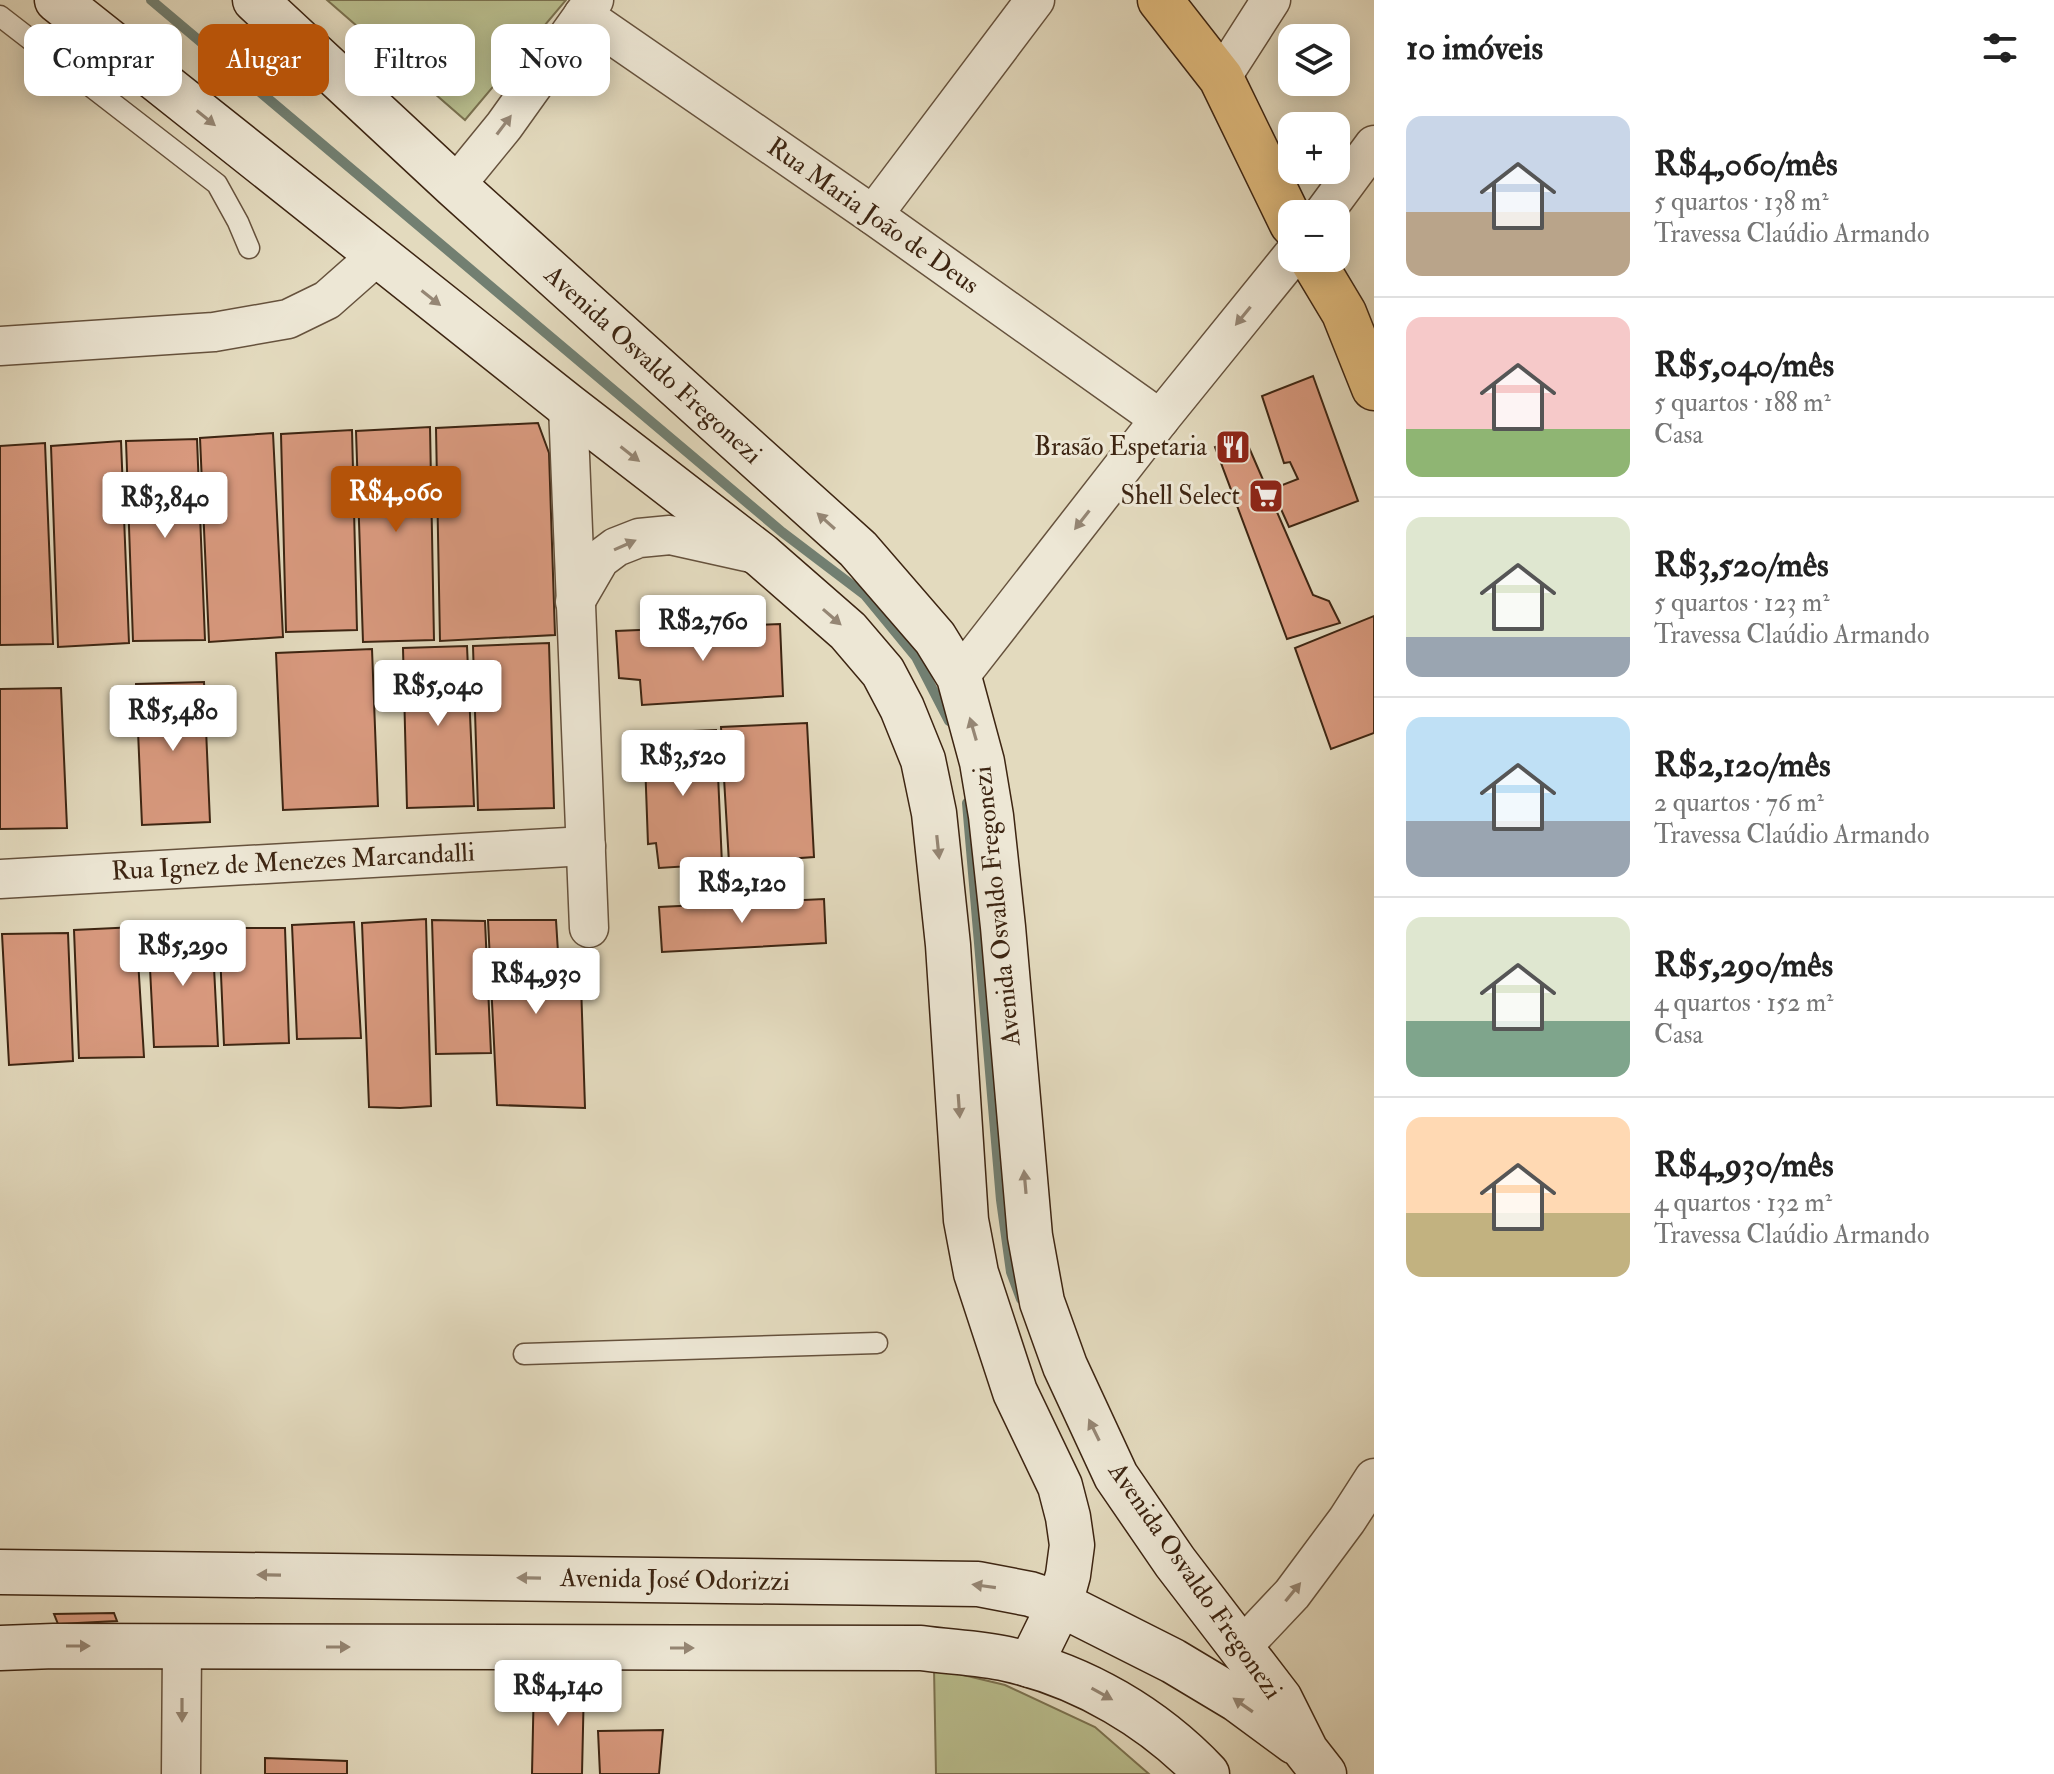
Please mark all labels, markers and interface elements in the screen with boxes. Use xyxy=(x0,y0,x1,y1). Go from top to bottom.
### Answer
chip: Comprar xyxy=(24,24,182,96)
chip: Alugar xyxy=(198,24,329,96)
chip: Filtros xyxy=(345,24,475,96)
chip: Novo xyxy=(491,24,610,96)
map controls xyxy=(1278,24,1350,272)
button: layers xyxy=(1278,24,1350,96)
icon: filters xyxy=(1978,26,2022,70)
text: 10 imóveis xyxy=(1406,27,1543,70)
one-way arrow xyxy=(196,110,216,126)
button: + xyxy=(1278,112,1350,184)
one-way arrow xyxy=(495,115,511,135)
street label: Rua Maria João de Deus xyxy=(761,131,985,301)
text: R$4,060/mês xyxy=(1654,143,1838,186)
icon: home xyxy=(1470,148,1566,244)
text: 5 quartos · 138 m² xyxy=(1654,186,1829,218)
button: − xyxy=(1278,200,1350,272)
text: Travessa Claúdio Armando xyxy=(1654,218,1929,250)
street label: Avenida Osvaldo Fregonezi xyxy=(537,258,768,471)
one-way arrow xyxy=(421,289,441,305)
one-way arrow xyxy=(1235,306,1252,326)
text: R$5,040/mês xyxy=(1654,344,1834,387)
icon: home xyxy=(1470,349,1566,445)
text: 5 quartos · 188 m² xyxy=(1654,387,1831,419)
text: Casa xyxy=(1654,419,1703,451)
restaurant icon: Brasão Espetaria xyxy=(1214,428,1252,466)
place label: Brasão Espetaria xyxy=(1034,431,1207,464)
one-way arrow xyxy=(620,445,640,461)
pin: R$4,060 xyxy=(322,466,470,534)
pin: R$3,840 xyxy=(91,472,239,540)
text: R$4,060 xyxy=(349,476,443,508)
supermarket icon: Shell Select xyxy=(1247,477,1285,515)
place label: Shell Select xyxy=(1121,480,1240,512)
text: R$3,840 xyxy=(120,482,210,514)
one-way arrow xyxy=(1074,510,1090,530)
one-way arrow xyxy=(817,513,837,530)
one-way arrow xyxy=(613,538,636,552)
text: R$3,520/mês xyxy=(1654,544,1829,587)
icon: home xyxy=(1470,549,1566,645)
text: 5 quartos · 123 m² xyxy=(1654,587,1830,619)
pin: R$2,760 xyxy=(629,595,777,663)
text: R$2,760 xyxy=(658,605,748,637)
one-way arrow xyxy=(822,608,842,625)
text: Travessa Claúdio Armando xyxy=(1654,619,1929,651)
pin: R$5,040 xyxy=(364,660,512,728)
text: R$5,040 xyxy=(392,670,484,702)
pin: R$5,480 xyxy=(99,685,247,753)
text: R$5,480 xyxy=(128,695,218,727)
one-way arrow xyxy=(966,717,979,741)
pin: R$3,520 xyxy=(609,730,757,798)
text: R$3,520 xyxy=(640,740,726,772)
text: R$2,120/mês xyxy=(1654,744,1831,787)
icon: home xyxy=(1470,749,1566,845)
street label: Avenida Osvaldo Fregonezi xyxy=(966,764,1028,1049)
text: 2 quartos · 76 m² xyxy=(1654,787,1824,819)
text: Travessa Claúdio Armando xyxy=(1654,819,1929,851)
one-way arrow xyxy=(931,834,944,859)
street label: Rua Ignez de Menezes Marcandalli xyxy=(110,836,476,888)
pin: R$2,120 xyxy=(668,857,816,925)
text: R$2,120 xyxy=(698,867,786,899)
pin: R$5,290 xyxy=(109,920,257,988)
text: R$5,290 xyxy=(138,930,228,962)
text: R$5,290/mês xyxy=(1654,944,1833,987)
pin: R$4,930 xyxy=(462,948,610,1016)
icon: home xyxy=(1470,949,1566,1045)
text: R$4,930 xyxy=(491,958,581,990)
text: 4 quartos · 152 m² xyxy=(1654,987,1833,1019)
text: Casa xyxy=(1654,1019,1703,1051)
one-way arrow xyxy=(952,1094,965,1119)
text: R$4,930/mês xyxy=(1654,1144,1834,1187)
icon: home xyxy=(1470,1149,1566,1245)
one-way arrow xyxy=(1018,1169,1031,1194)
text: 4 quartos · 132 m² xyxy=(1654,1187,1832,1219)
text: Travessa Claúdio Armando xyxy=(1654,1219,1929,1251)
one-way arrow xyxy=(1087,1419,1101,1442)
street label: Avenida Osvaldo Fregonezi xyxy=(1101,1456,1289,1705)
street label: Avenida José Odorizzi xyxy=(559,1562,790,1598)
one-way arrow xyxy=(256,1569,281,1581)
one-way arrow xyxy=(516,1572,541,1584)
one-way arrow xyxy=(972,1579,997,1592)
one-way arrow xyxy=(1284,1582,1301,1602)
one-way arrow xyxy=(66,1640,91,1653)
one-way arrow xyxy=(326,1641,351,1653)
one-way arrow xyxy=(670,1642,695,1654)
pin: R$4,140 xyxy=(484,1660,632,1728)
text: R$4,140 xyxy=(513,1670,603,1702)
one-way arrow xyxy=(1090,1688,1113,1701)
one-way arrow xyxy=(175,1698,188,1723)
one-way arrow xyxy=(1233,1698,1254,1713)

